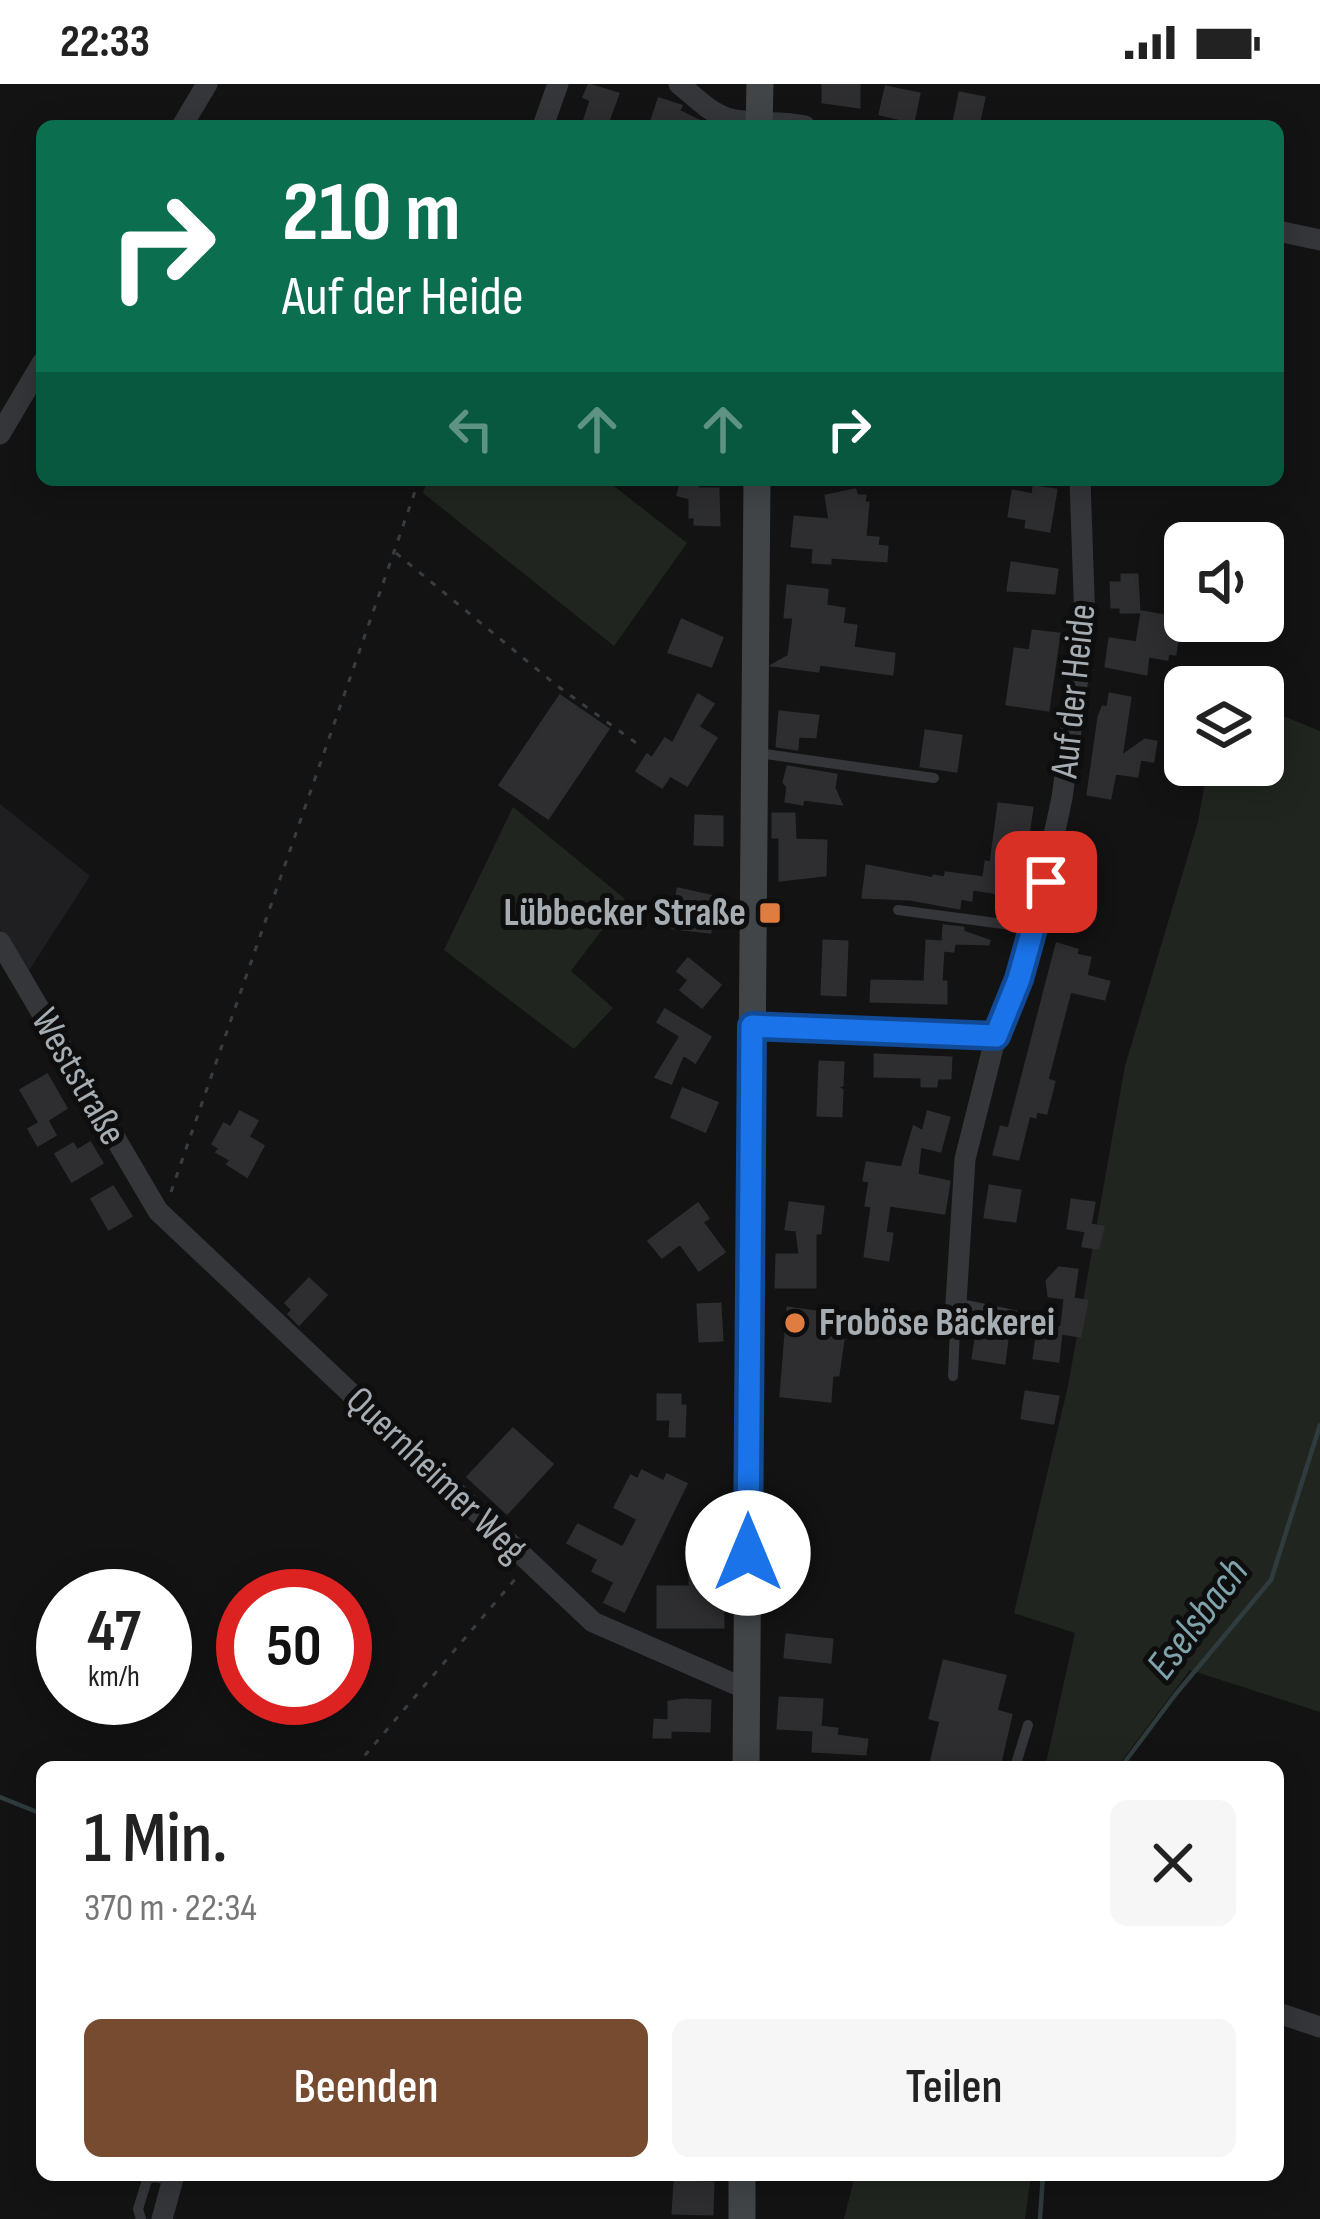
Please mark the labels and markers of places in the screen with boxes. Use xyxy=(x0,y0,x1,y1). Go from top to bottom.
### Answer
pin xyxy=(995,831,1097,933)
place label: Lübbecker Straße xyxy=(504,890,746,937)
marker: Lübbecker Straße xyxy=(757,900,783,926)
place label: Froböse Bäckerei xyxy=(819,1300,1055,1347)
marker: Froböse Bäckerei xyxy=(782,1310,808,1336)

